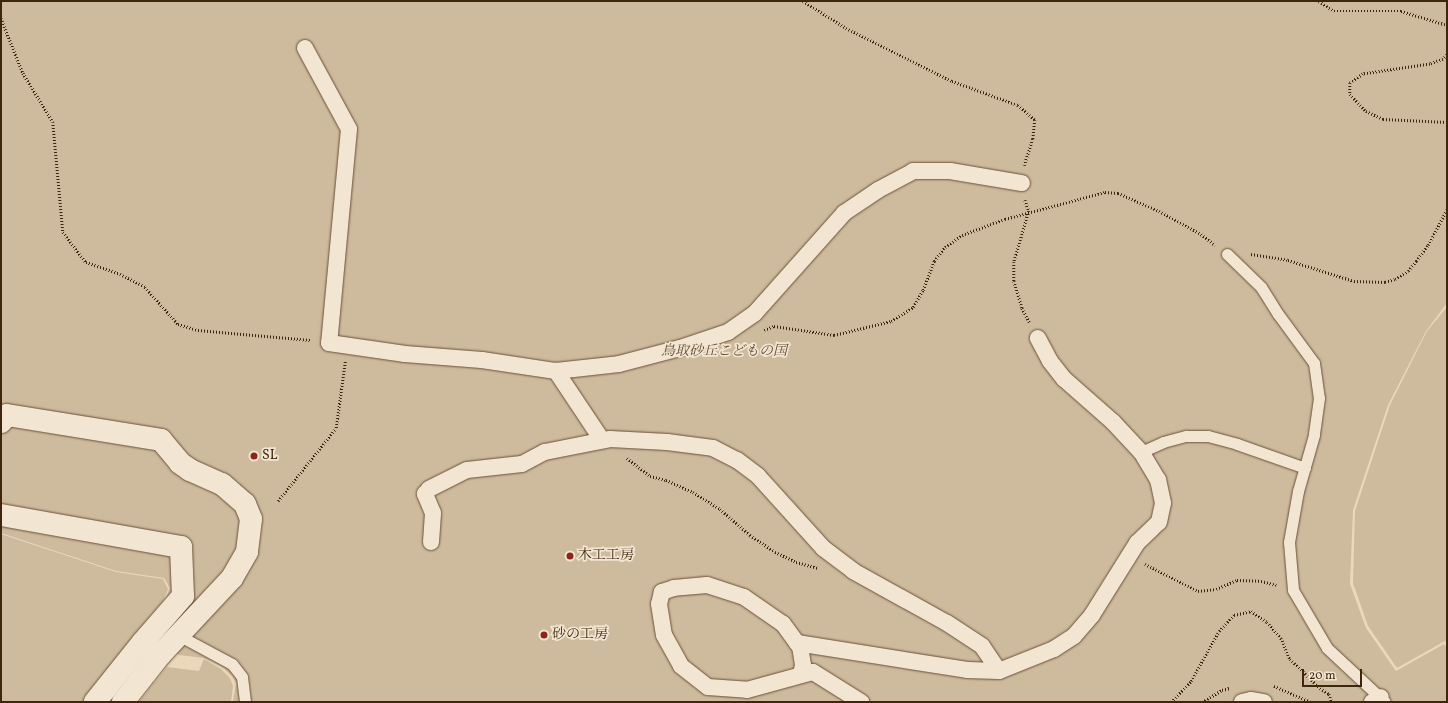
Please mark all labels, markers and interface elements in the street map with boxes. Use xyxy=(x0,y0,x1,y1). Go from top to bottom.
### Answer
park label: 鳥取砂丘こどもの国 xyxy=(661,344,787,360)
place label: SL xyxy=(262,448,278,464)
marker: SL xyxy=(249,451,259,461)
place label: 木工工房 xyxy=(578,548,634,564)
marker: 木工工房 xyxy=(565,551,575,561)
place label: 砂の工房 xyxy=(552,627,608,643)
marker: 砂の工房 xyxy=(539,630,549,640)
scale bar xyxy=(1304,661,1364,687)
text: 20 m xyxy=(1309,668,1336,684)

